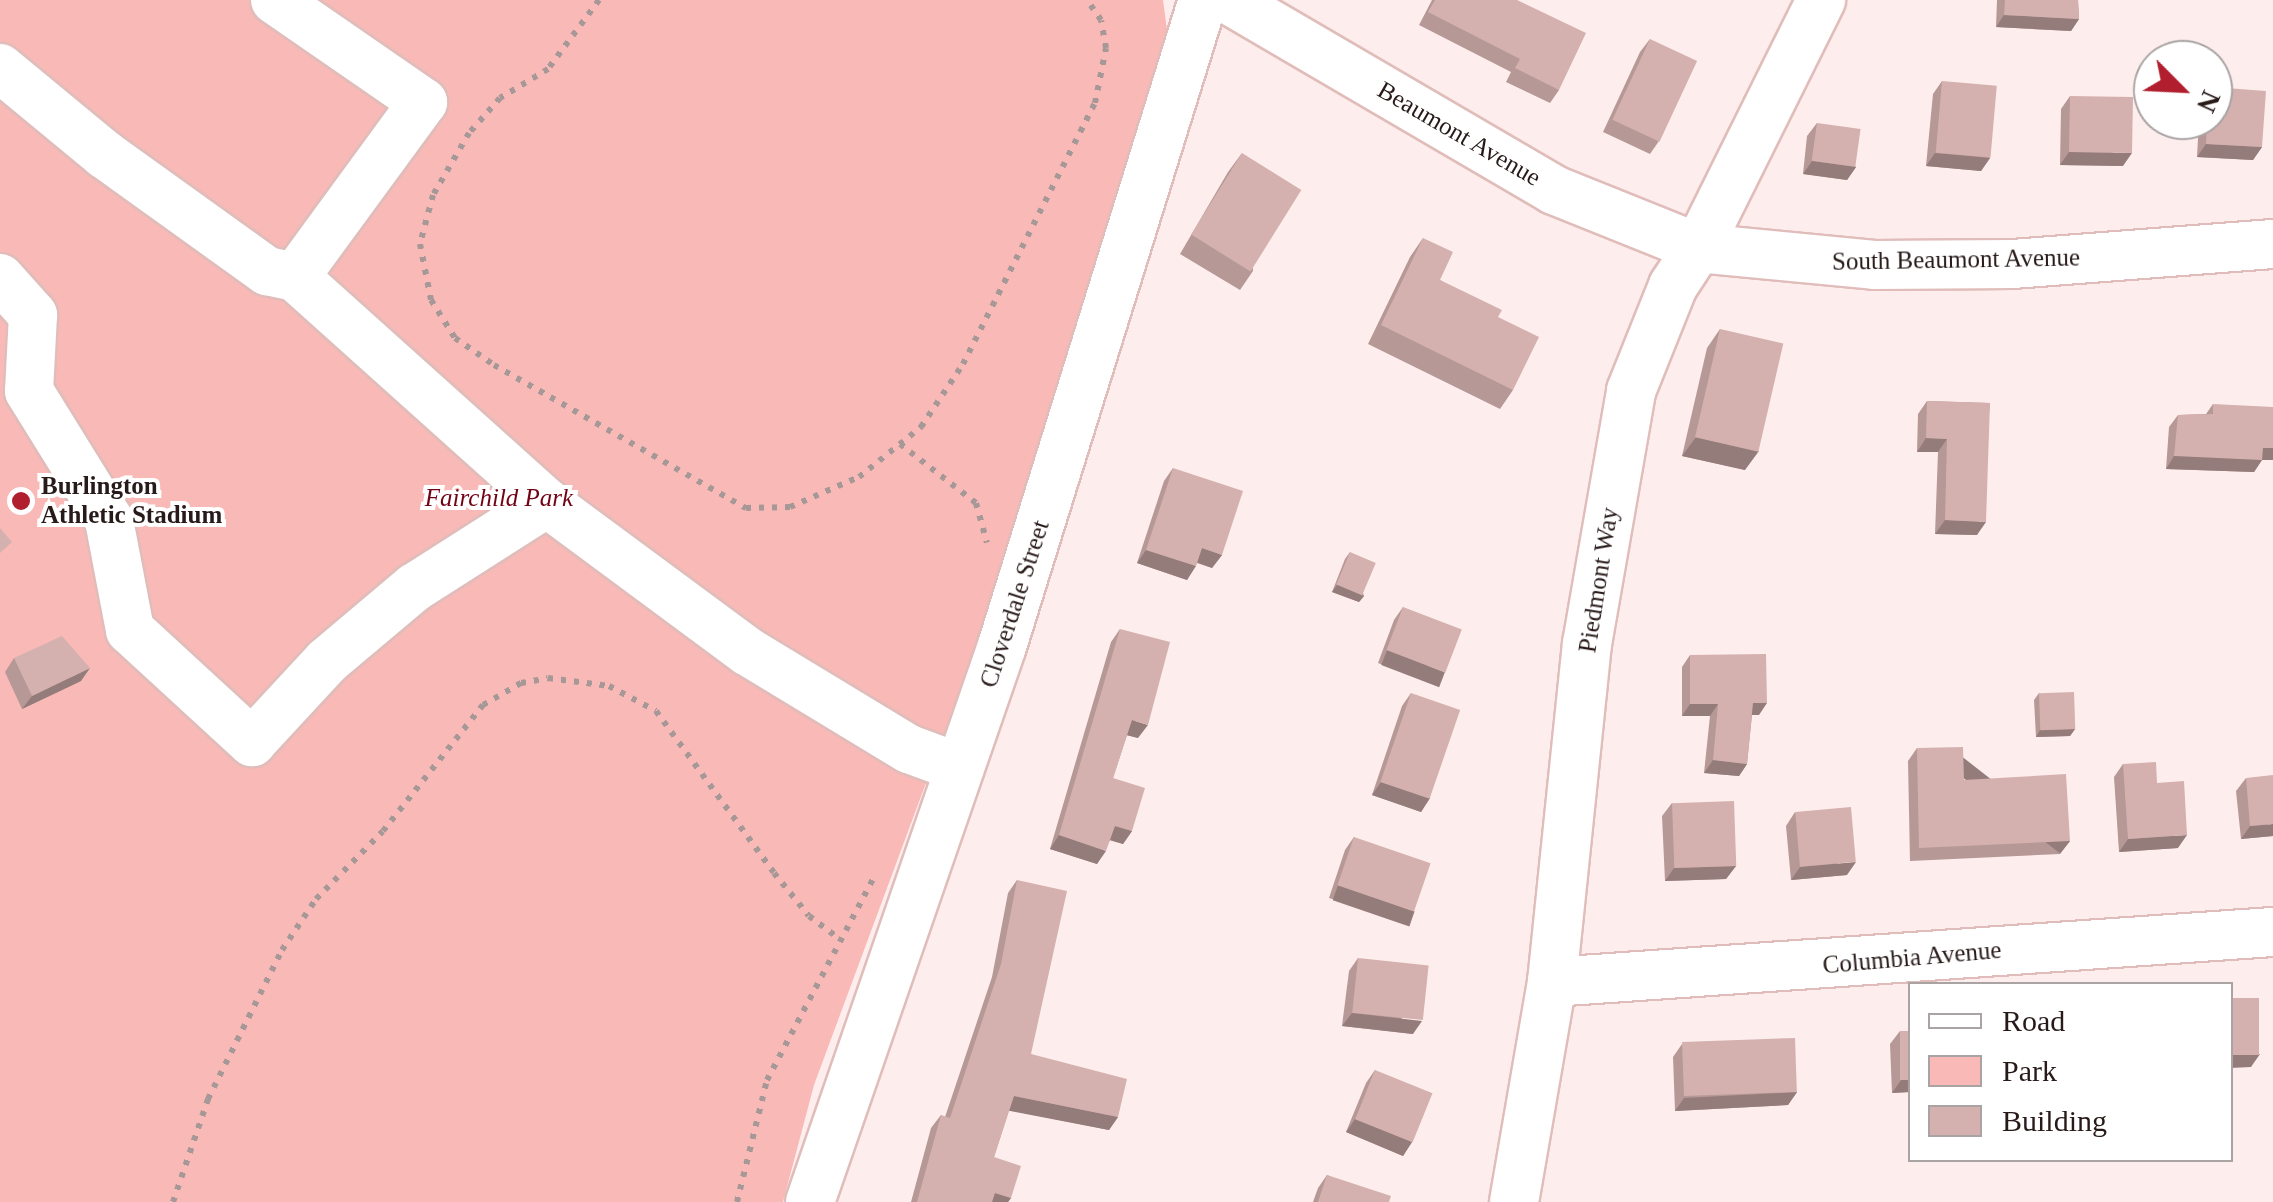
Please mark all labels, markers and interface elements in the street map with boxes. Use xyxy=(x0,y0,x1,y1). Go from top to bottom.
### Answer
north arrow xyxy=(2133,40,2233,140)
street label: Beaumont Avenue xyxy=(1371,75,1547,193)
text: N xyxy=(2191,86,2227,117)
street label: South Beaumont Avenue xyxy=(1831,243,2081,277)
place label: Burlington Athletic Stadium xyxy=(41,472,222,531)
park label: Fairchild Park xyxy=(425,483,573,513)
marker: Burlington Athletic Stadium xyxy=(10,490,32,512)
street label: Piedmont Way xyxy=(1573,505,1625,655)
street label: Cloverdale Street xyxy=(974,517,1056,691)
street label: Columbia Avenue xyxy=(1821,935,2003,981)
legend xyxy=(1908,982,2233,1162)
text: Road xyxy=(2002,1004,2065,1037)
text: Park xyxy=(2002,1054,2057,1087)
text: Building xyxy=(2002,1104,2107,1137)

